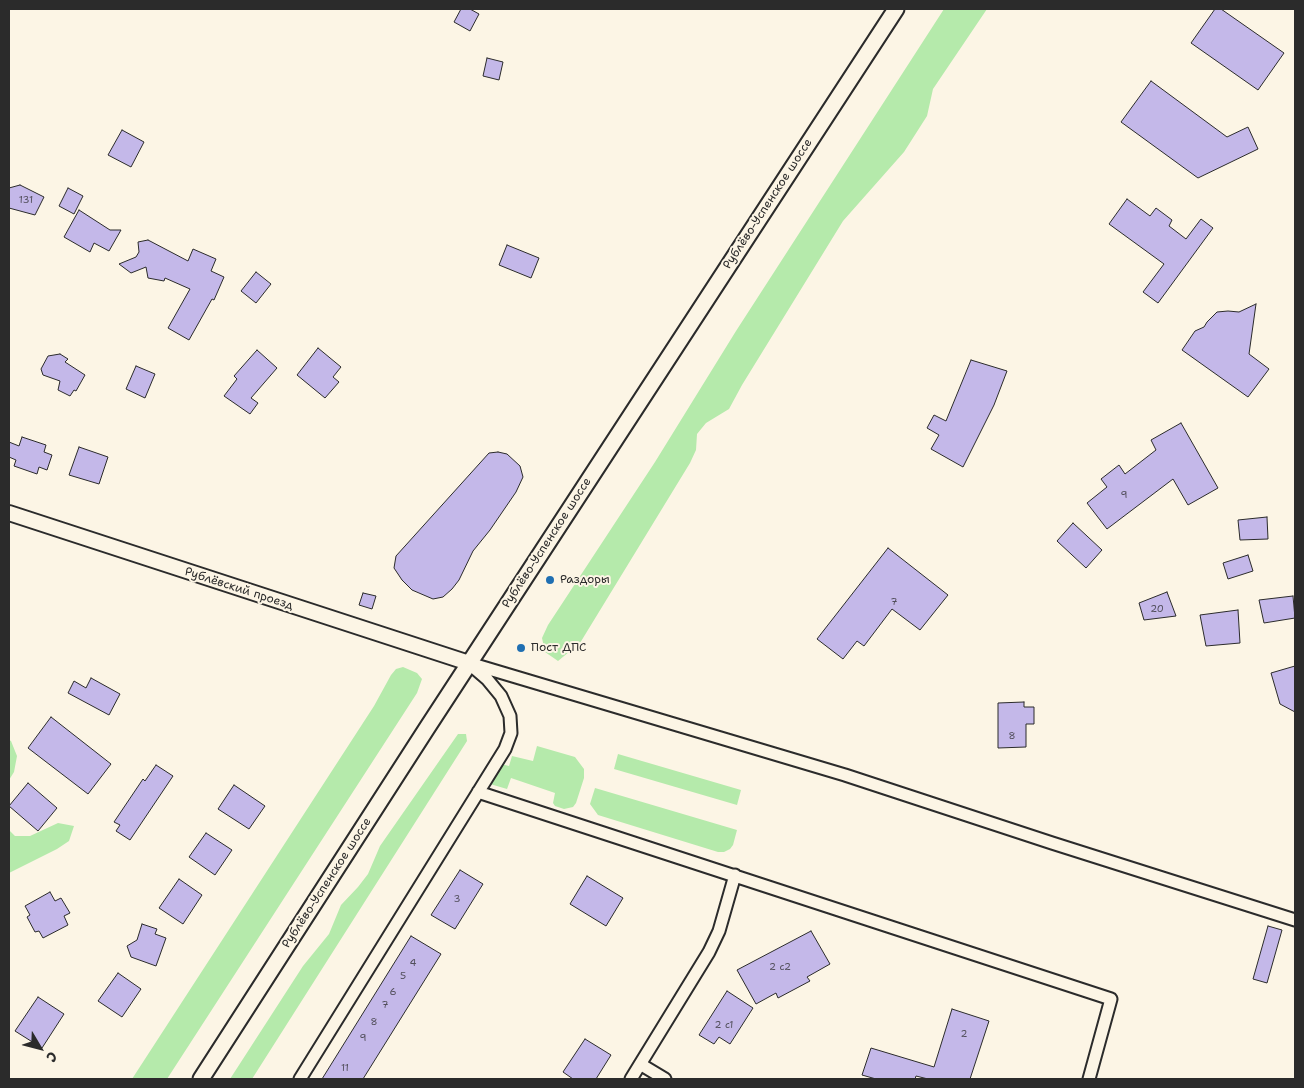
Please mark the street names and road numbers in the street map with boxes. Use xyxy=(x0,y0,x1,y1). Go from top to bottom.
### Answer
street label: Рублёво-Успенское шоссе xyxy=(720,136,816,272)
street label: Рублёво-Успенское шоссе xyxy=(499,475,595,611)
street label: Рублёвский проезд xyxy=(183,565,295,613)
street label: Рублёво-Успенское шоссе xyxy=(279,815,375,951)

